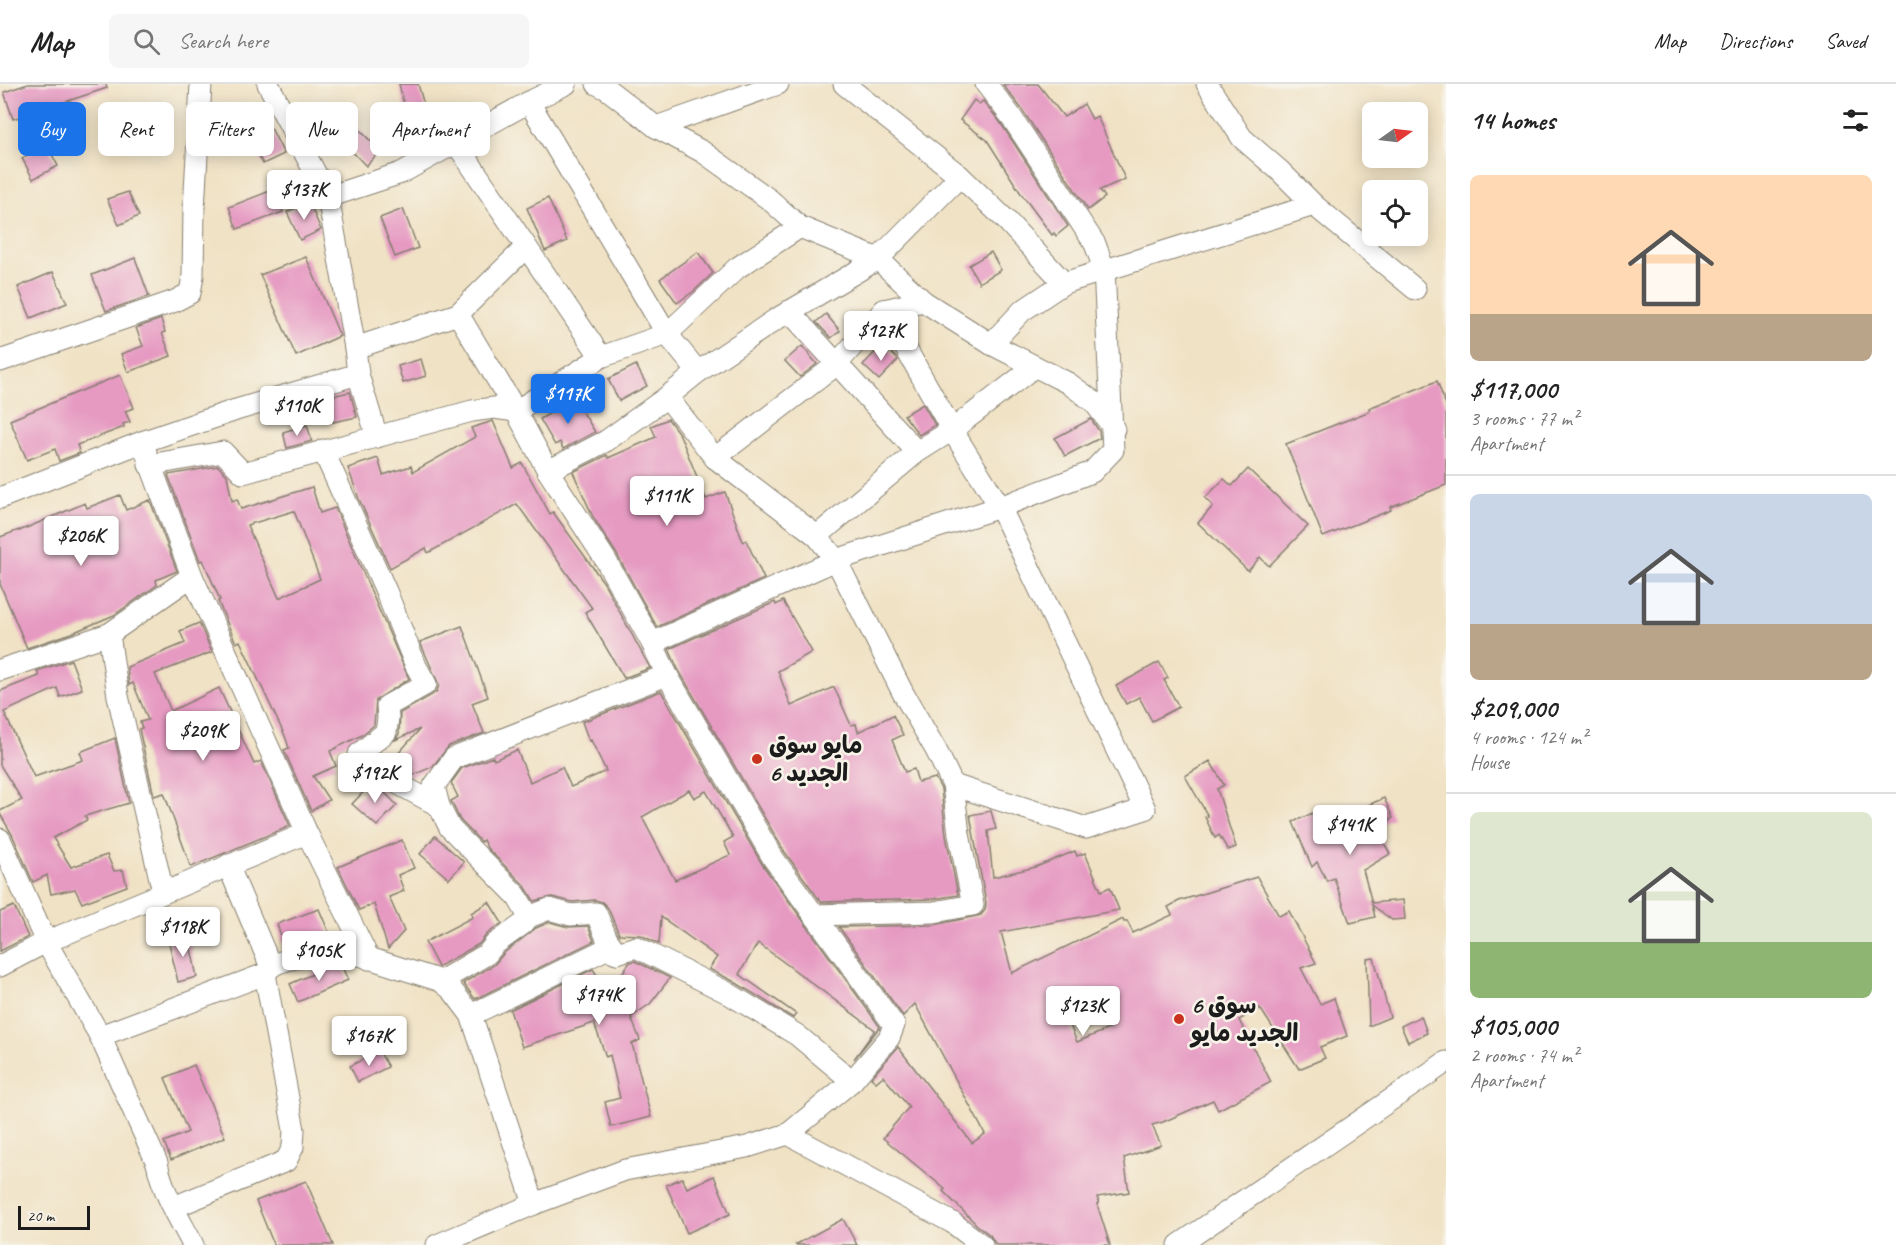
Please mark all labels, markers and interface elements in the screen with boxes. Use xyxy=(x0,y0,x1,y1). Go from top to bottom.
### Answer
search box xyxy=(109,14,529,68)
text: Map xyxy=(30,24,73,59)
icon: search xyxy=(130,25,163,58)
text: Search here xyxy=(178,27,268,55)
text: Map xyxy=(1654,28,1686,54)
text: Directions xyxy=(1719,28,1792,54)
text: Saved xyxy=(1825,28,1866,54)
chip: Buy xyxy=(18,102,86,156)
chip: Rent xyxy=(98,102,174,156)
chip: Filters xyxy=(186,102,274,156)
chip: New xyxy=(286,102,358,156)
chip: Apartment xyxy=(370,102,490,156)
north arrow xyxy=(1362,102,1428,168)
map controls xyxy=(1362,102,1428,246)
text: 14 homes xyxy=(1470,104,1555,137)
icon: filters xyxy=(1839,104,1872,137)
pin: $137K xyxy=(262,170,346,221)
text: $137K xyxy=(281,177,327,202)
button: locate xyxy=(1362,180,1428,246)
icon: home xyxy=(1617,214,1725,322)
pin: $127K xyxy=(839,311,923,362)
text: $127K xyxy=(858,318,904,343)
text: $117,000 xyxy=(1470,373,1557,406)
pin: $117K xyxy=(526,374,610,425)
text: $117K xyxy=(545,381,591,406)
pin: $110K xyxy=(255,386,339,437)
text: $110K xyxy=(274,393,320,418)
text: 3 rooms · 77 m² xyxy=(1470,406,1578,431)
text: Apartment xyxy=(1470,431,1543,456)
pin: $111K xyxy=(625,476,709,527)
text: $111K xyxy=(644,483,690,508)
pin: $206K xyxy=(39,516,123,567)
text: $206K xyxy=(58,523,104,548)
icon: home xyxy=(1617,533,1725,641)
text: $209,000 xyxy=(1470,692,1557,725)
pin: $209K xyxy=(161,711,245,762)
text: $209K xyxy=(180,718,226,743)
text: 4 rooms · 124 m² xyxy=(1470,725,1587,750)
place label: مايو سوق 6 الجديد xyxy=(769,730,863,788)
text: House xyxy=(1470,750,1509,775)
marker: مايو سوق 6 الجديد xyxy=(750,752,764,766)
pin: $192K xyxy=(333,753,417,804)
text: $192K xyxy=(352,760,398,785)
pin: $141K xyxy=(1308,805,1392,856)
text: $141K xyxy=(1327,812,1373,837)
icon: home xyxy=(1617,851,1725,959)
pin: $118K xyxy=(141,907,225,958)
text: $118K xyxy=(160,914,206,939)
pin: $105K xyxy=(277,931,361,982)
text: $105K xyxy=(296,938,342,963)
pin: $174K xyxy=(557,975,641,1026)
text: $174K xyxy=(576,982,622,1007)
pin: $123K xyxy=(1041,986,1125,1037)
place label: سوق 6 الجديد مايو xyxy=(1189,990,1298,1048)
text: $123K xyxy=(1060,993,1106,1018)
text: $105,000 xyxy=(1470,1010,1557,1043)
marker: سوق 6 الجديد مايو xyxy=(1172,1012,1186,1026)
pin: $167K xyxy=(327,1016,411,1067)
text: $167K xyxy=(346,1023,392,1048)
text: 2 rooms · 74 m² xyxy=(1470,1043,1578,1068)
text: Apartment xyxy=(1470,1068,1543,1093)
scale bar xyxy=(18,1203,90,1230)
text: 20 m xyxy=(27,1206,54,1226)

